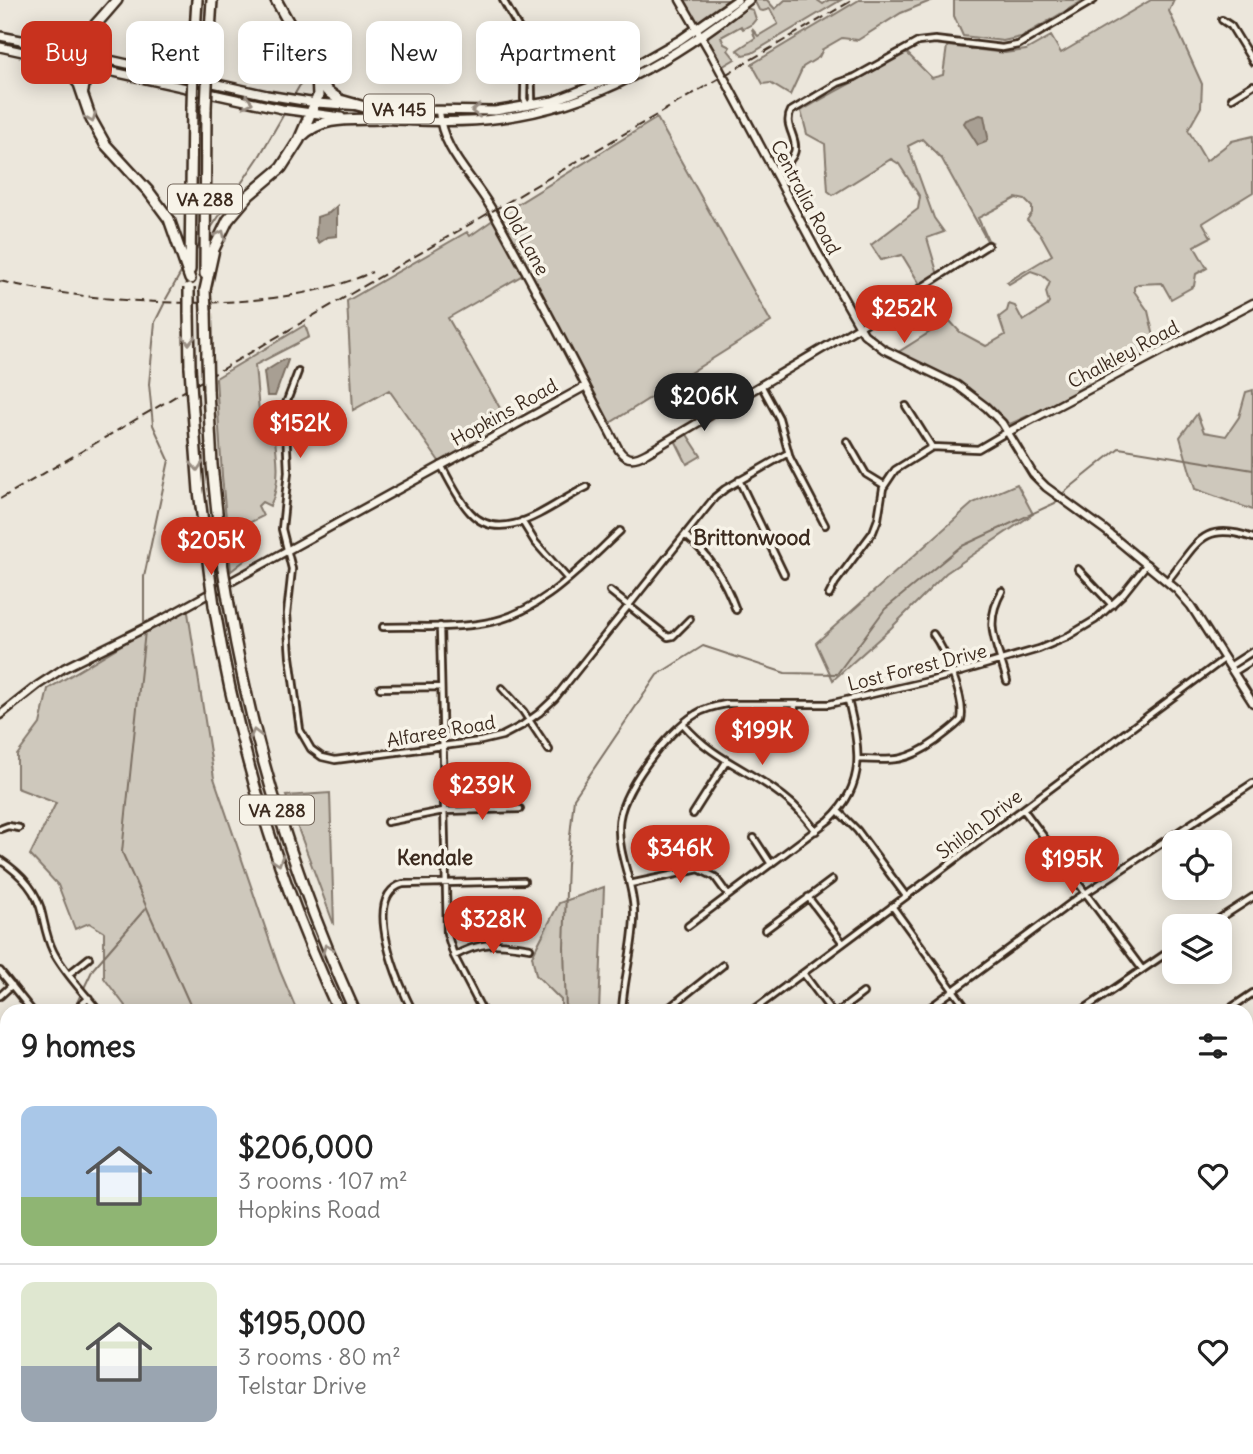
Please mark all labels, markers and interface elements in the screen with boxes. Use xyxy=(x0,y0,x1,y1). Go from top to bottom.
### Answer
chip: Buy xyxy=(21,21,112,84)
chip: Rent xyxy=(126,21,224,84)
chip: Filters xyxy=(238,21,352,84)
chip: New xyxy=(366,21,462,84)
chip: Apartment xyxy=(476,21,640,84)
one-way arrow xyxy=(242,93,254,108)
road number: VA 145 xyxy=(364,94,434,124)
one-way arrow xyxy=(470,103,481,119)
one-way arrow xyxy=(83,111,97,123)
street label: Centralia Road xyxy=(766,136,846,258)
road number: VA 288 xyxy=(168,184,242,214)
street label: Old Lane xyxy=(497,201,555,279)
one-way arrow xyxy=(213,230,227,242)
pin: $252K xyxy=(855,286,953,345)
text: $252K xyxy=(871,293,937,322)
street label: Chalkley Road xyxy=(1063,315,1183,393)
one-way arrow xyxy=(182,335,197,346)
street label: Hopkins Road xyxy=(447,373,561,451)
pin: $206K xyxy=(655,374,753,433)
text: $206K xyxy=(670,381,738,410)
pin: $152K xyxy=(251,400,349,460)
text: $152K xyxy=(269,408,331,437)
one-way arrow xyxy=(190,461,205,472)
pin: $205K xyxy=(162,518,260,577)
district label: Brittonwood xyxy=(693,524,811,551)
text: $205K xyxy=(177,525,245,554)
street label: Lost Forest Drive xyxy=(845,638,989,696)
pin: $199K xyxy=(713,708,811,767)
street label: Alfaree Road xyxy=(385,710,497,752)
text: $199K xyxy=(731,715,793,744)
one-way arrow xyxy=(249,728,264,740)
pin: $239K xyxy=(433,762,531,822)
text: $239K xyxy=(449,770,515,799)
street label: Shiloh Drive xyxy=(931,784,1027,864)
road number: VA 288 xyxy=(240,796,314,824)
pin: $346K xyxy=(631,826,729,885)
map controls xyxy=(1162,830,1232,984)
button: locate xyxy=(1162,830,1232,900)
text: $346K xyxy=(647,833,713,862)
pin: $195K xyxy=(1023,836,1121,896)
district label: Kendale xyxy=(397,844,473,871)
text: $195K xyxy=(1041,844,1103,873)
one-way arrow xyxy=(270,854,284,866)
pin: $328K xyxy=(444,897,542,956)
text: $328K xyxy=(460,904,526,933)
button: layers xyxy=(1162,914,1232,984)
one-way arrow xyxy=(322,944,336,956)
text: 9 homes xyxy=(21,1027,136,1065)
icon: filters xyxy=(1194,1027,1232,1065)
text: $206,000 xyxy=(238,1128,374,1166)
icon: home xyxy=(77,1134,161,1218)
icon: heart xyxy=(1194,1157,1232,1195)
text: 3 rooms · 107 m² xyxy=(238,1166,408,1195)
text: Hopkins Road xyxy=(238,1195,381,1224)
text: $195,000 xyxy=(238,1304,366,1342)
icon: home xyxy=(77,1310,161,1394)
icon: heart xyxy=(1194,1333,1232,1371)
text: 3 rooms · 80 m² xyxy=(238,1342,401,1371)
text: Telstar Drive xyxy=(238,1371,367,1400)

